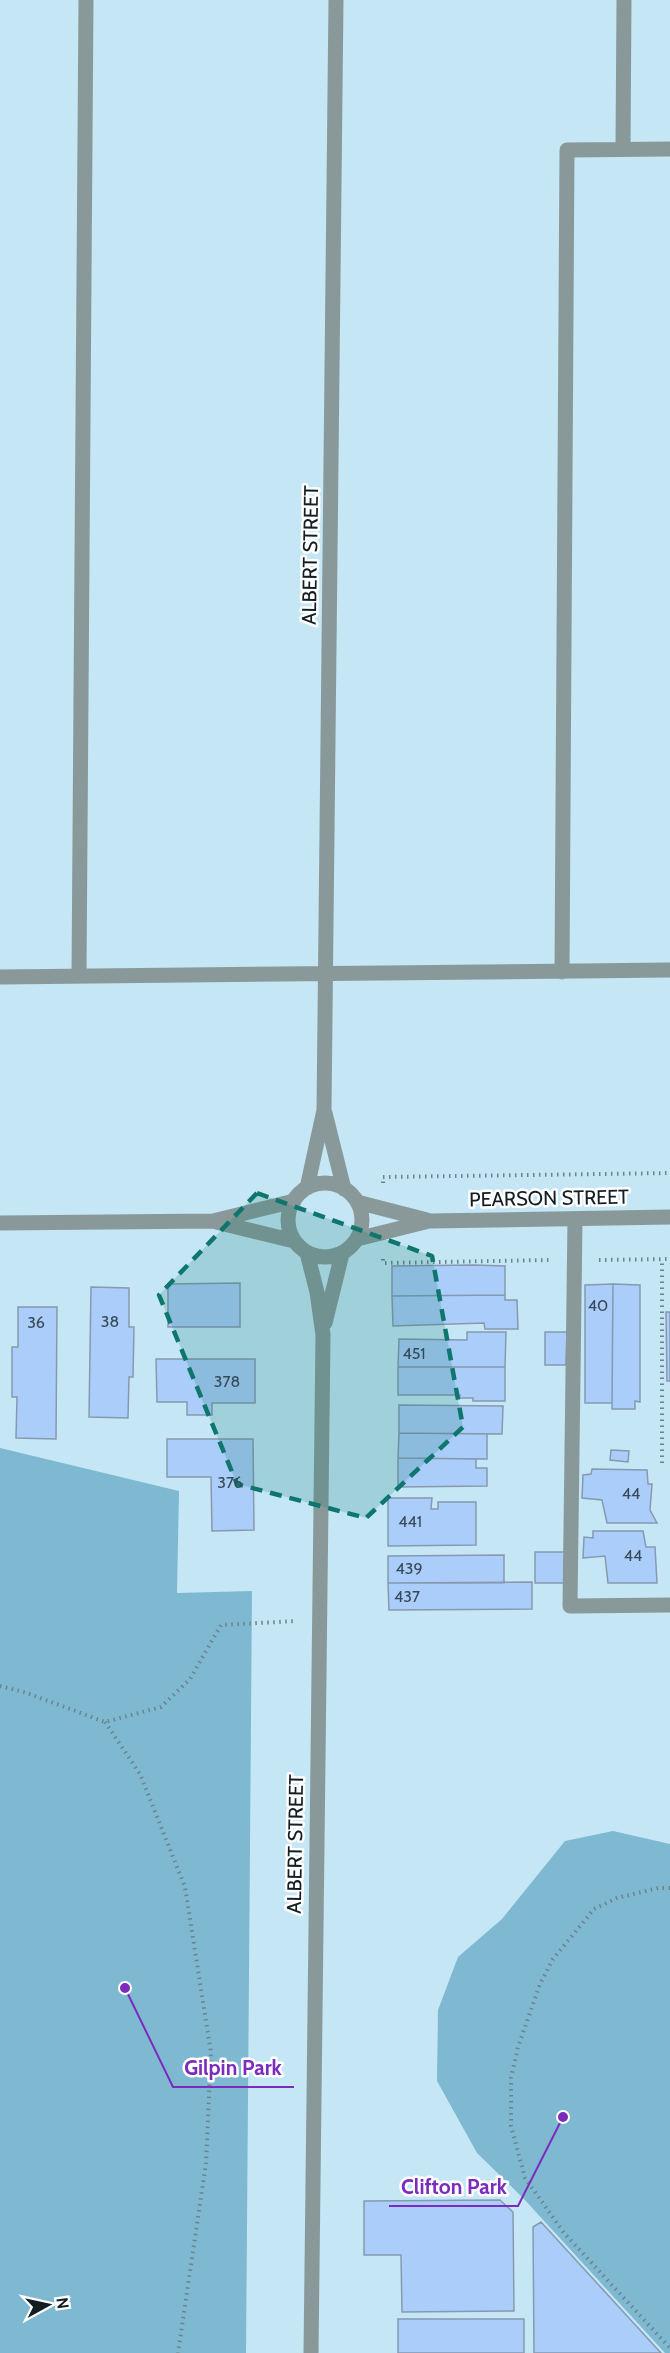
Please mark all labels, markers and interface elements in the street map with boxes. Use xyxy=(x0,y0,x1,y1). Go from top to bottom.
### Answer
street label: ALBERT STREET xyxy=(297,485,323,625)
street label: PEARSON STREET xyxy=(469,1185,629,1211)
house number: 40 xyxy=(588,1296,608,1315)
house number: 38 xyxy=(101,1312,119,1331)
house number: 36 xyxy=(27,1313,45,1332)
house number: 451 xyxy=(402,1344,426,1363)
house number: 378 xyxy=(214,1372,240,1391)
house number: 376 xyxy=(217,1473,243,1492)
house number: 44 xyxy=(622,1484,640,1503)
house number: 441 xyxy=(398,1512,422,1531)
house number: 44 xyxy=(624,1546,642,1565)
house number: 439 xyxy=(396,1559,423,1578)
house number: 437 xyxy=(394,1587,420,1606)
street label: ALBERT STREET xyxy=(282,1774,308,1914)
callout: Gilpin Park xyxy=(173,2048,294,2087)
text: Gilpin Park xyxy=(184,2055,283,2080)
callout: Clifton Park xyxy=(389,2167,518,2206)
text: Clifton Park xyxy=(401,2174,508,2199)
north arrow xyxy=(18,2275,78,2335)
text: N xyxy=(52,2296,73,2310)

